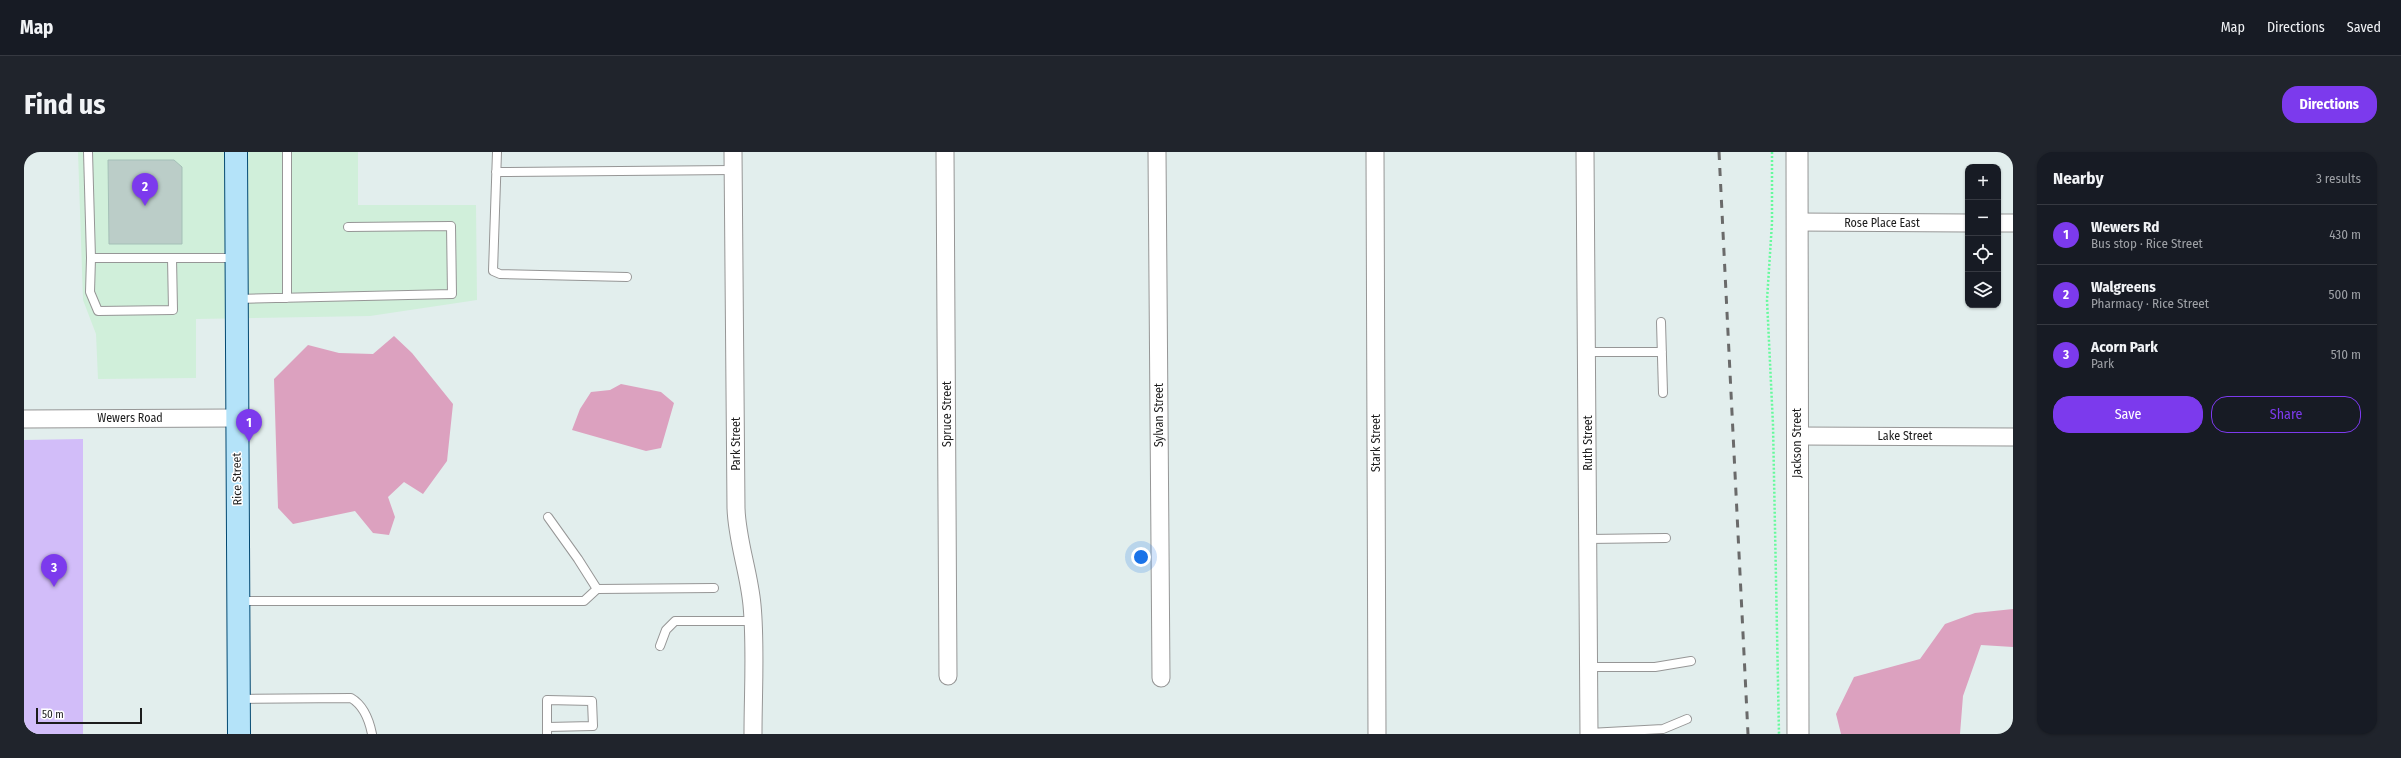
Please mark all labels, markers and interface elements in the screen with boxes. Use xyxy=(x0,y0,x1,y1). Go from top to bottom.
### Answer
text: Map xyxy=(20,16,53,39)
text: Map xyxy=(2221,19,2245,36)
text: Directions xyxy=(2267,19,2325,36)
text: Saved xyxy=(2347,19,2381,36)
button: Directions xyxy=(2282,86,2377,123)
text: Find us xyxy=(24,88,106,121)
map controls xyxy=(1965,164,2001,308)
button: + xyxy=(1965,164,2001,200)
text: Nearby xyxy=(2053,168,2104,189)
text: 3 results xyxy=(2316,171,2361,186)
pin: 2 xyxy=(132,173,158,206)
button: − xyxy=(1965,200,2001,236)
street label: Rose Place East xyxy=(1844,216,1920,230)
text: Wewers Rd xyxy=(2091,218,2159,236)
text: 1 xyxy=(2063,227,2069,242)
text: 430 m xyxy=(2329,227,2361,242)
button: locate xyxy=(1965,236,2001,272)
text: Bus stop · Rice Street xyxy=(2091,236,2203,251)
button: layers xyxy=(1965,272,2001,308)
text: Walgreens xyxy=(2091,278,2156,296)
text: 2 xyxy=(2063,287,2069,302)
text: 500 m xyxy=(2328,287,2361,302)
text: Pharmacy · Rice Street xyxy=(2091,296,2209,311)
text: Acorn Park xyxy=(2091,338,2158,356)
text: 3 xyxy=(2063,347,2069,362)
text: 510 m xyxy=(2331,347,2361,362)
text: Park xyxy=(2091,356,2114,371)
street label: Spruce Street xyxy=(940,381,954,447)
street label: Sylvan Street xyxy=(1152,383,1166,447)
button: Save xyxy=(2053,396,2203,433)
button: Share xyxy=(2211,396,2361,433)
street label: Jackson Street xyxy=(1790,408,1804,478)
pin: 1 xyxy=(236,409,262,442)
street label: Wewers Road xyxy=(97,411,163,425)
street label: Stark Street xyxy=(1369,414,1383,472)
street label: Ruth Street xyxy=(1581,415,1595,471)
street label: Park Street xyxy=(729,417,743,471)
street label: Lake Street xyxy=(1878,429,1932,443)
street label: Rice Street xyxy=(230,452,244,505)
your location xyxy=(1131,547,1151,567)
pin: 3 xyxy=(41,554,67,587)
scale bar xyxy=(36,706,142,725)
text: 50 m xyxy=(42,708,64,721)

